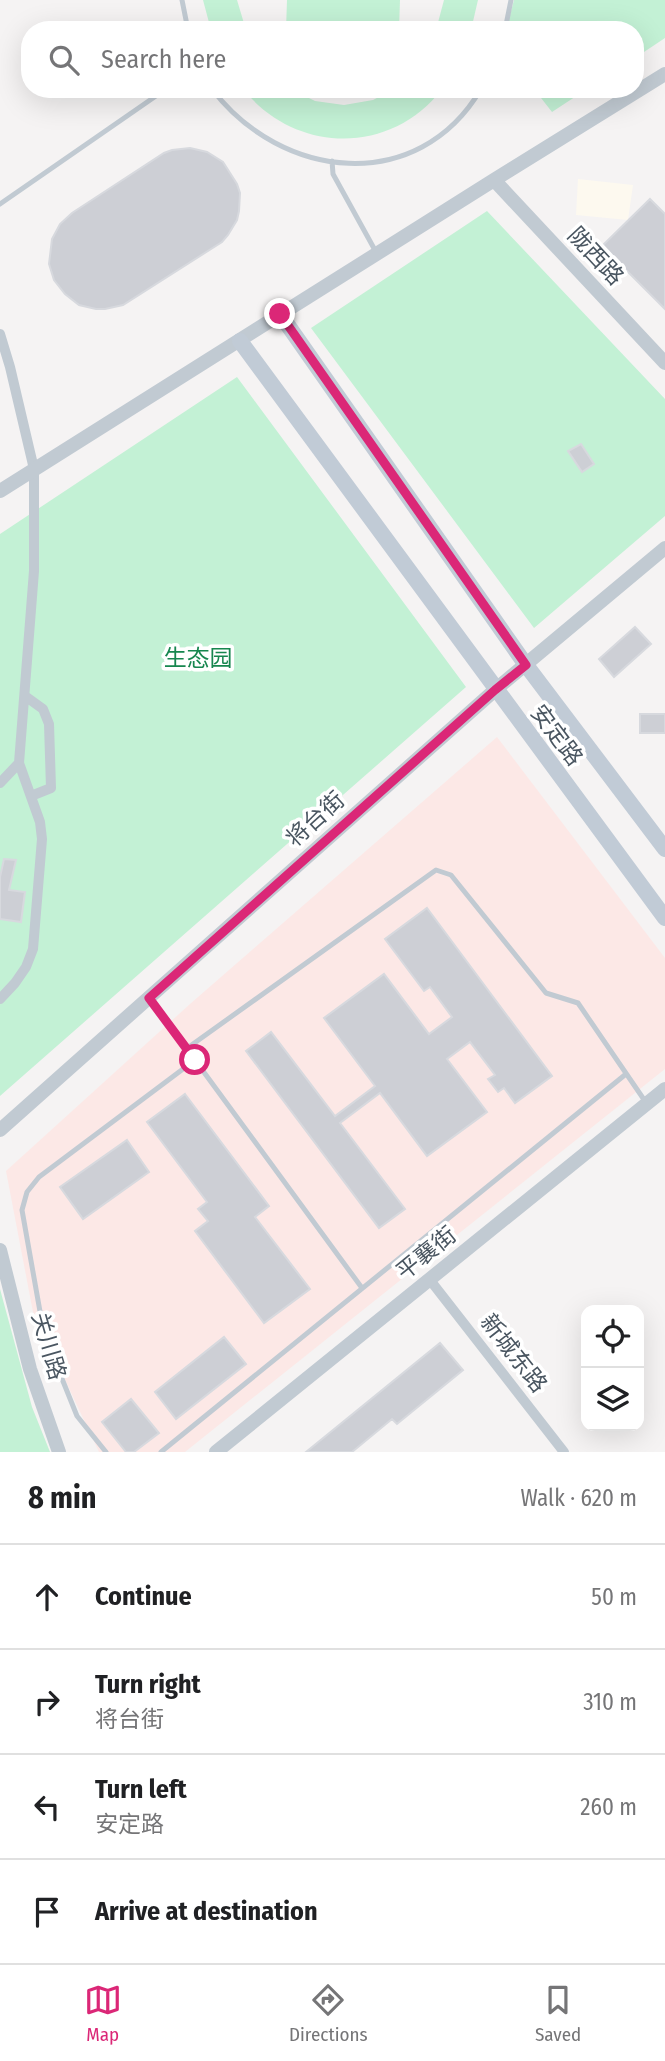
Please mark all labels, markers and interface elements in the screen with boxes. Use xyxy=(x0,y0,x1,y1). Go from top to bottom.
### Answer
search box xyxy=(21,21,644,98)
icon: search xyxy=(45,41,83,79)
text: Search here xyxy=(101,44,226,75)
street label: 陇西路 xyxy=(562,221,630,291)
route end xyxy=(264,298,295,329)
park label: 生态园 xyxy=(164,644,233,672)
street label: 安定路 xyxy=(525,699,589,771)
street label: 将台街 xyxy=(280,786,350,852)
route start xyxy=(179,1044,210,1075)
street label: 平襄街 xyxy=(390,1220,462,1286)
map controls xyxy=(581,1305,644,1431)
button: locate xyxy=(581,1305,644,1368)
street label: 新城东路 xyxy=(475,1308,553,1398)
street label: 关川路 xyxy=(26,1309,72,1383)
button: layers xyxy=(581,1368,644,1431)
text: 8 min xyxy=(28,1480,96,1516)
text: Walk · 620 m xyxy=(521,1484,637,1512)
icon: ahead xyxy=(28,1578,66,1616)
text: Continue xyxy=(95,1581,192,1612)
text: 50 m xyxy=(591,1583,637,1611)
text: Turn right xyxy=(95,1669,201,1700)
icon: right xyxy=(28,1683,66,1721)
text: 310 m xyxy=(583,1688,637,1716)
text: 将台街 xyxy=(95,1705,164,1733)
text: Turn left xyxy=(95,1774,187,1805)
icon: left xyxy=(28,1788,66,1826)
text: 260 m xyxy=(580,1793,637,1821)
text: 安定路 xyxy=(95,1810,164,1838)
icon: arrive xyxy=(28,1893,66,1931)
text: Arrive at destination xyxy=(95,1896,318,1927)
tab: Map xyxy=(84,1981,122,2046)
tab: Directions xyxy=(289,1981,368,2046)
tab: Saved xyxy=(535,1981,581,2046)

